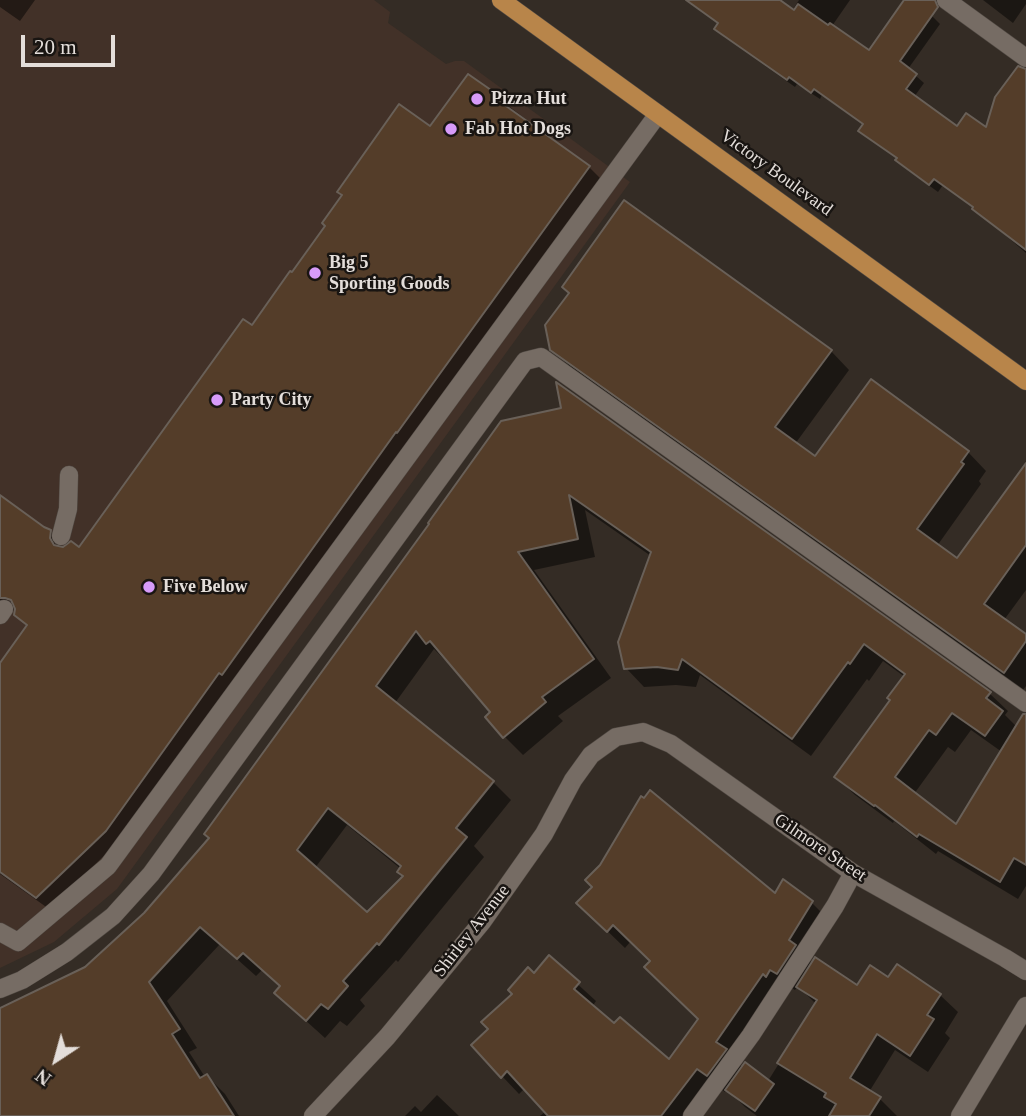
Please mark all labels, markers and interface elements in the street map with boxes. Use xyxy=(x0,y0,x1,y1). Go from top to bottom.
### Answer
scale bar xyxy=(24,21,119,65)
text: 20 m xyxy=(34,35,77,59)
place label: Pizza Hut xyxy=(491,88,566,110)
marker: Pizza Hut xyxy=(469,91,485,107)
place label: Fab Hot Dogs xyxy=(465,118,571,140)
marker: Fab Hot Dogs xyxy=(443,121,459,137)
street label: Victory Boulevard xyxy=(716,125,836,221)
place label: Big 5 Sporting Goods xyxy=(329,252,450,294)
marker: Big 5 Sporting Goods xyxy=(307,265,323,281)
place label: Party City xyxy=(231,389,311,411)
marker: Party City xyxy=(209,392,225,408)
place label: Five Below xyxy=(163,576,247,598)
marker: Five Below xyxy=(141,579,157,595)
street label: Gilmore Street xyxy=(770,809,870,887)
street label: Shirley Avenue xyxy=(429,881,515,981)
north arrow xyxy=(21,1025,91,1095)
text: N xyxy=(32,1065,55,1090)

